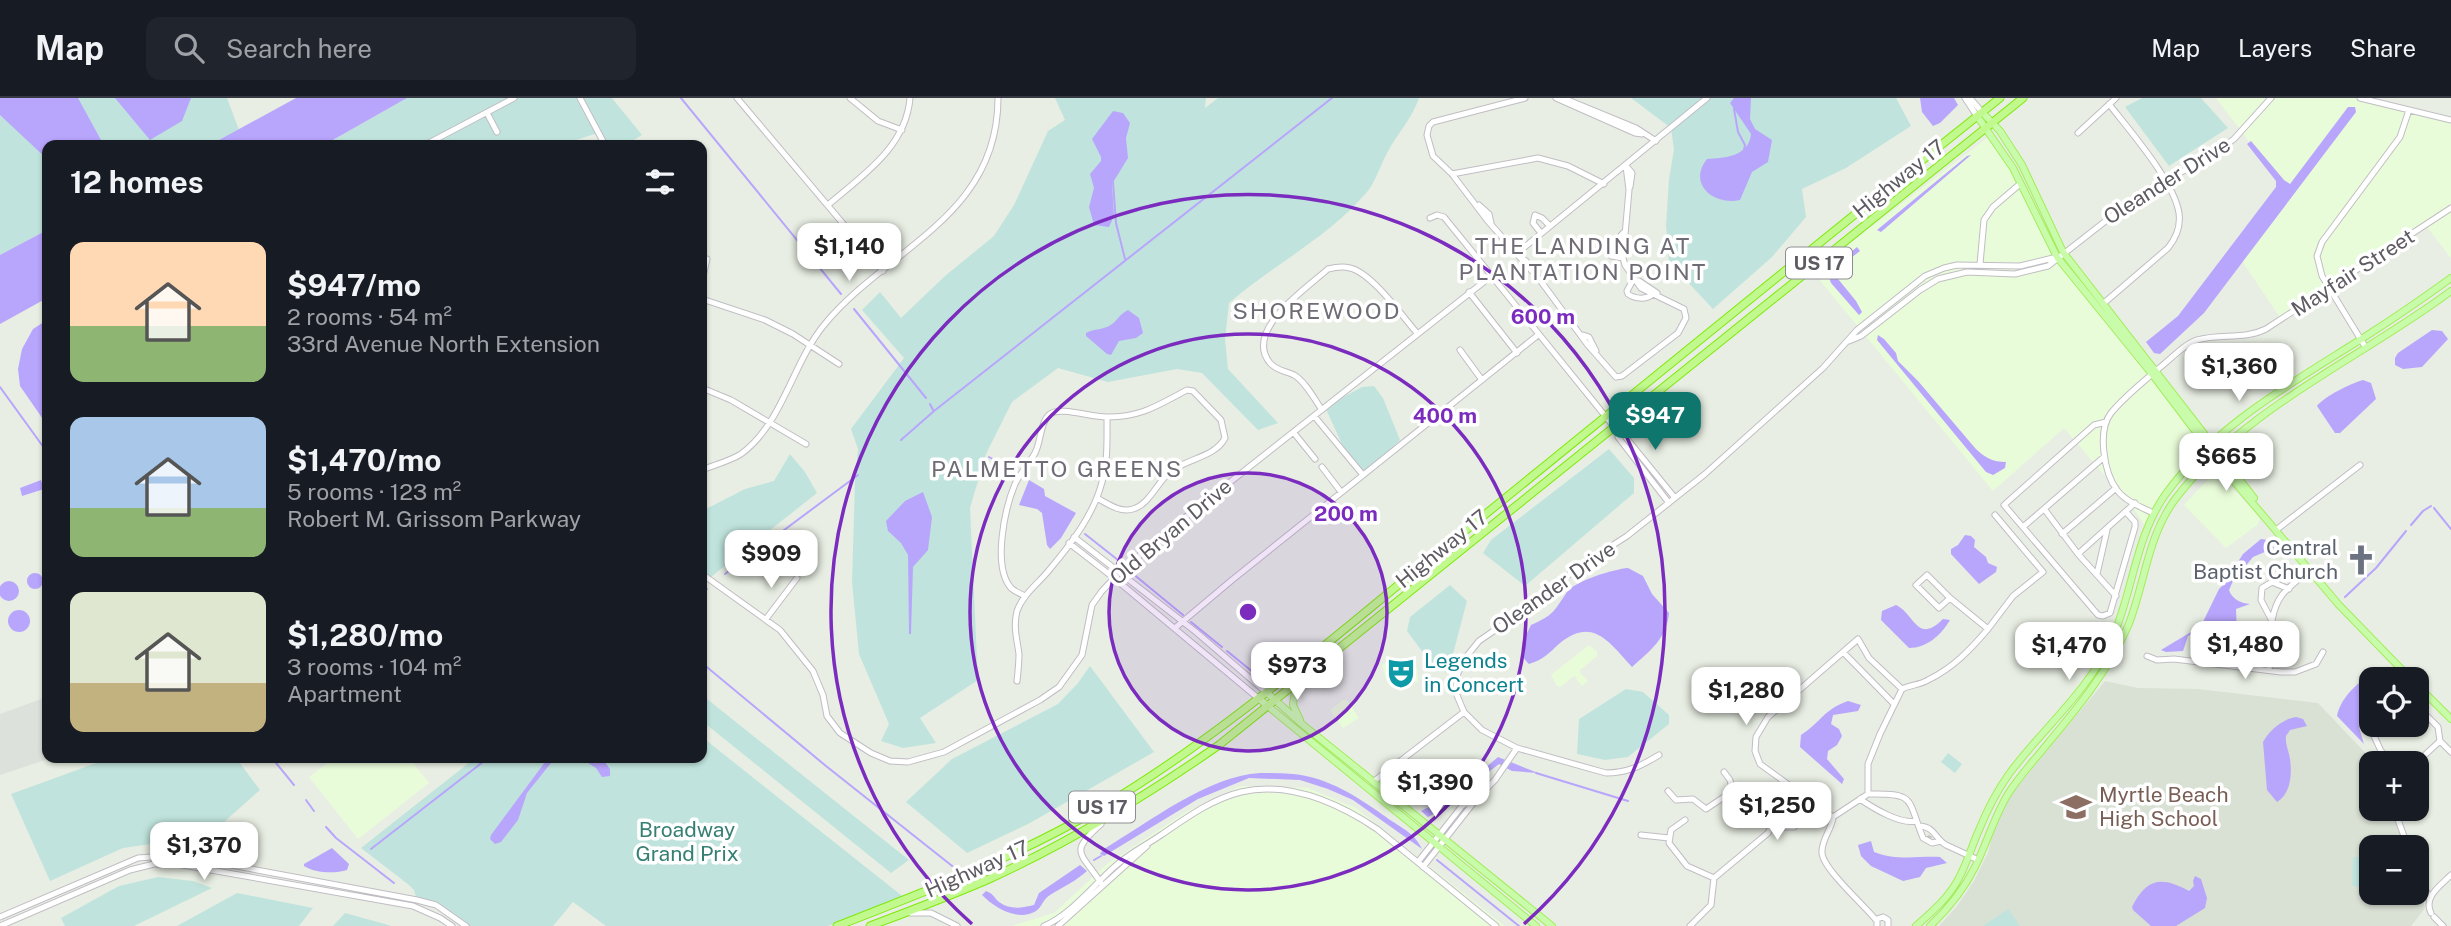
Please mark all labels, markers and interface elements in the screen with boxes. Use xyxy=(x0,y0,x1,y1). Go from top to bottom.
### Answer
search box xyxy=(146,17,636,80)
text: Map xyxy=(35,29,104,67)
icon: search xyxy=(170,29,208,67)
text: Search here xyxy=(226,33,372,64)
text: Map xyxy=(2151,34,2200,62)
text: Layers xyxy=(2238,34,2312,62)
text: Share xyxy=(2350,34,2416,62)
street label: Oleander Drive xyxy=(2099,132,2235,229)
street label: Highway 17 xyxy=(1848,134,1950,223)
icon: filters xyxy=(641,163,679,201)
text: 12 homes xyxy=(70,164,204,200)
pin: $1,140 xyxy=(792,223,906,283)
street label: Mayfair Street xyxy=(2287,224,2419,322)
text: $1,140 xyxy=(813,232,885,259)
district label: THE LANDING AT PLANTATION POINT xyxy=(1459,232,1707,285)
road number: US 17 xyxy=(1786,248,1852,279)
text: $947/mo xyxy=(287,267,421,303)
icon: home xyxy=(126,270,210,354)
district label: SHOREWOOD xyxy=(1233,297,1401,324)
text: 2 rooms · 54 m² xyxy=(287,303,452,330)
text: 600 m xyxy=(1511,304,1575,329)
text: 33rd Avenue North Extension xyxy=(287,330,600,357)
pin: $1,360 xyxy=(2182,344,2296,403)
text: $1,360 xyxy=(2200,352,2278,379)
pin: $947 xyxy=(1614,392,1696,452)
text: $947 xyxy=(1625,401,1685,428)
text: 400 m xyxy=(1413,403,1477,428)
pin: $665 xyxy=(2185,434,2267,493)
text: $1,470/mo xyxy=(287,442,442,478)
text: $665 xyxy=(2195,442,2257,469)
icon: home xyxy=(126,445,210,529)
district label: PALMETTO GREENS xyxy=(931,455,1183,482)
street label: Old Bryan Drive xyxy=(1105,473,1237,590)
text: 5 rooms · 123 m² xyxy=(287,478,461,505)
text: 200 m xyxy=(1314,501,1378,526)
street label: Highway 17 xyxy=(1391,504,1493,593)
text: Robert M. Grissom Parkway xyxy=(287,505,581,532)
pin: $909 xyxy=(730,531,812,590)
place label: Central Baptist Church xyxy=(2193,535,2338,584)
street label: Oleander Drive xyxy=(1487,536,1620,639)
text: $909 xyxy=(741,539,801,566)
church icon: Central Baptist Church xyxy=(2344,543,2378,577)
centre of rings xyxy=(1236,600,1260,624)
text: $1,280/mo xyxy=(287,617,443,653)
icon: home xyxy=(126,620,210,704)
pin: $1,470 xyxy=(2012,622,2126,682)
pin: $1,480 xyxy=(2188,622,2302,681)
text: $1,480 xyxy=(2206,630,2284,657)
text: $1,470 xyxy=(2031,631,2107,658)
pin: $973 xyxy=(1256,642,1338,702)
place label: Legends in Concert xyxy=(1424,648,1524,697)
text: $973 xyxy=(1267,651,1327,678)
text: 3 rooms · 104 m² xyxy=(287,653,461,680)
theatre icon: Legends in Concert xyxy=(1384,656,1418,690)
map controls xyxy=(2359,667,2429,905)
button: locate xyxy=(2359,667,2429,737)
pin: $1,280 xyxy=(1689,668,1803,727)
text: $1,280 xyxy=(1707,676,1785,703)
text: Apartment xyxy=(287,680,402,707)
button: + xyxy=(2359,751,2429,821)
pin: $1,390 xyxy=(1378,760,1492,819)
text: $1,390 xyxy=(1397,768,1474,795)
pin: $1,250 xyxy=(1720,782,1834,842)
place label: Myrtle Beach High School xyxy=(2099,782,2229,831)
school or university icon: Myrtle Beach High School xyxy=(2059,790,2093,824)
text: $1,250 xyxy=(1738,791,1816,818)
road number: US 17 xyxy=(1069,792,1135,822)
park label: Broadway Grand Prix xyxy=(635,817,739,866)
pin: $1,370 xyxy=(147,822,261,882)
text: $1,370 xyxy=(166,831,242,858)
street label: Highway 17 xyxy=(921,835,1033,903)
button: − xyxy=(2359,835,2429,905)

